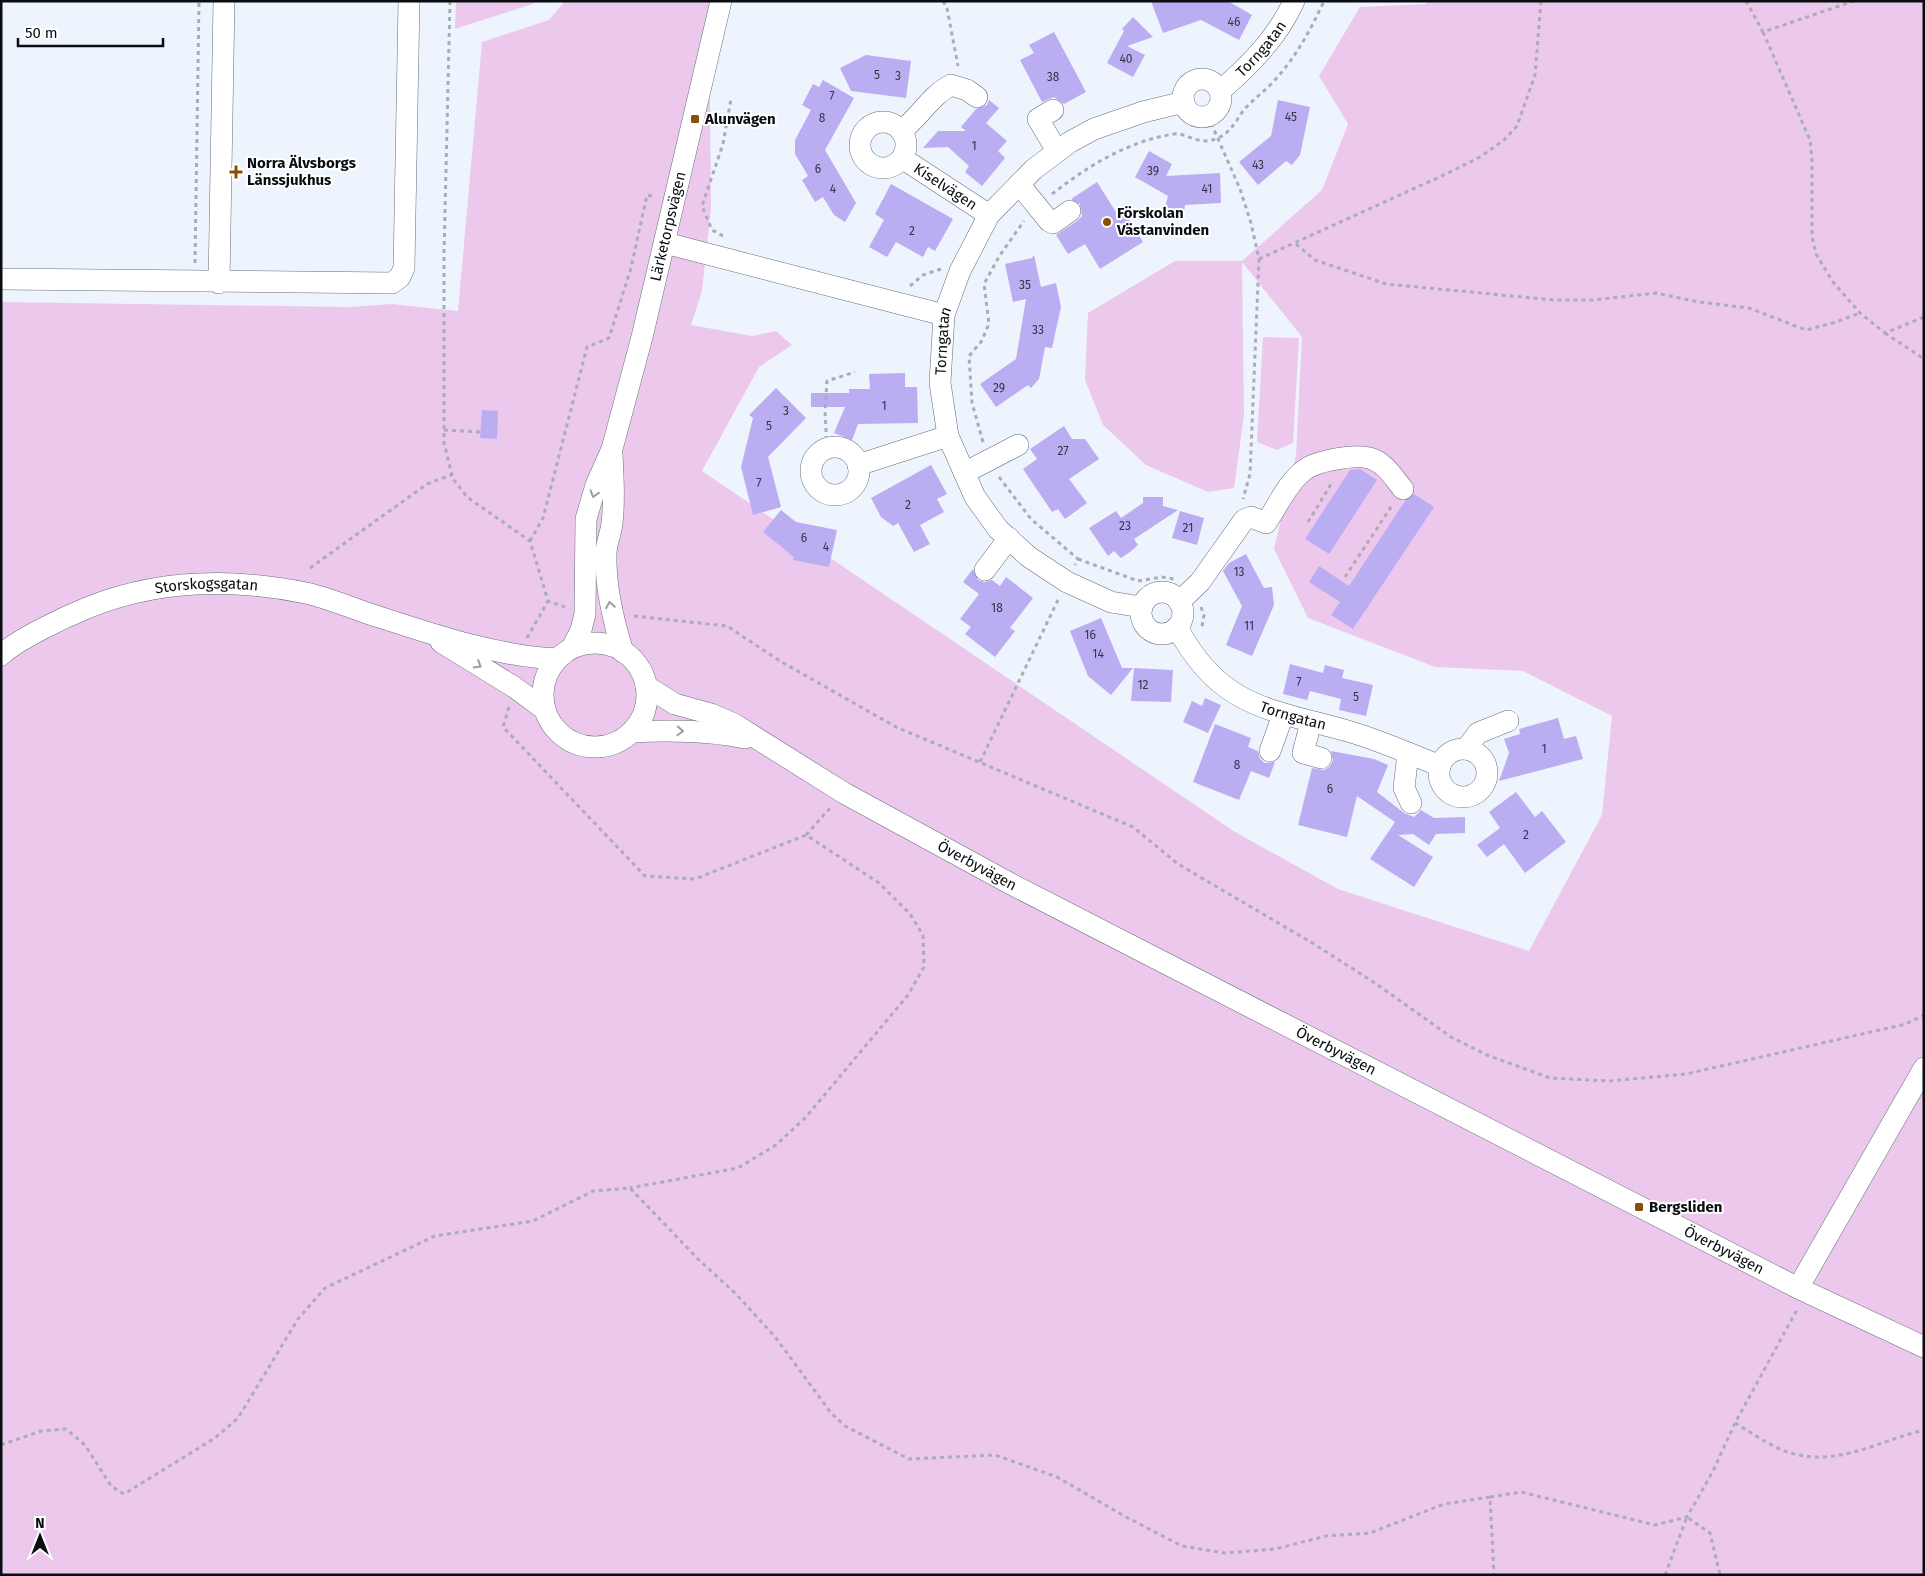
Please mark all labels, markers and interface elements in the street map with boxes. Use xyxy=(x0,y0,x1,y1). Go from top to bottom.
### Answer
scale bar xyxy=(18,15,162,47)
house number: 46 xyxy=(1228,15,1240,29)
street label: Torngatan xyxy=(1232,18,1290,81)
text: 50 m xyxy=(25,24,58,42)
house number: 40 xyxy=(1119,52,1133,66)
house number: 5 xyxy=(874,68,880,82)
house number: 3 xyxy=(895,69,901,83)
house number: 38 xyxy=(1047,70,1060,84)
house number: 7 xyxy=(829,89,835,103)
place label: Alunvägen xyxy=(704,110,776,128)
house number: 45 xyxy=(1285,110,1297,124)
house number: 8 xyxy=(819,111,826,125)
marker: Alunvägen xyxy=(689,113,701,125)
house number: 1 xyxy=(971,139,977,153)
place label: Norra Älvsborgs Länssjukhus xyxy=(247,154,356,189)
house number: 43 xyxy=(1252,158,1264,172)
street label: Kiselvägen xyxy=(910,159,981,214)
house number: 6 xyxy=(815,162,821,176)
house number: 39 xyxy=(1147,164,1159,178)
marker: Norra Älvsborgs Länssjukhus xyxy=(229,165,243,179)
street label: Lärketorpsvägen xyxy=(646,170,690,283)
house number: 4 xyxy=(830,182,837,196)
house number: 41 xyxy=(1202,182,1212,196)
place label: Förskolan Västanvinden xyxy=(1116,204,1209,239)
marker: Förskolan Västanvinden xyxy=(1101,216,1113,228)
house number: 2 xyxy=(909,224,915,238)
house number: 35 xyxy=(1019,278,1031,292)
street label: Torngatan xyxy=(931,304,955,375)
house number: 33 xyxy=(1032,323,1044,337)
house number: 29 xyxy=(993,381,1005,395)
house number: 1 xyxy=(881,399,887,413)
house number: 3 xyxy=(783,404,789,418)
house number: 5 xyxy=(766,419,772,433)
house number: 27 xyxy=(1057,444,1069,458)
house number: 7 xyxy=(756,476,762,490)
one-way arrow xyxy=(589,490,599,498)
house number: 2 xyxy=(905,498,911,512)
house number: 23 xyxy=(1119,519,1131,533)
house number: 21 xyxy=(1183,521,1193,535)
house number: 6 xyxy=(801,531,807,545)
house number: 4 xyxy=(823,540,830,554)
house number: 13 xyxy=(1233,565,1245,579)
street label: Storskogsgatan xyxy=(154,574,259,597)
one-way arrow xyxy=(606,600,616,609)
house number: 18 xyxy=(991,601,1003,615)
house number: 11 xyxy=(1244,619,1254,633)
house number: 16 xyxy=(1084,628,1096,642)
house number: 14 xyxy=(1092,647,1104,661)
one-way arrow xyxy=(473,658,482,668)
house number: 7 xyxy=(1296,675,1302,689)
house number: 12 xyxy=(1137,678,1149,692)
house number: 5 xyxy=(1353,690,1359,704)
street label: Torngatan xyxy=(1257,698,1328,734)
one-way arrow xyxy=(676,725,684,736)
house number: 1 xyxy=(1541,742,1547,756)
house number: 8 xyxy=(1234,758,1241,772)
house number: 6 xyxy=(1327,782,1333,796)
house number: 2 xyxy=(1523,828,1529,842)
street label: Överbyvägen xyxy=(934,837,1020,894)
street label: Överbyvägen xyxy=(1293,1023,1379,1079)
place label: Bergsliden xyxy=(1649,1198,1722,1216)
marker: Bergsliden xyxy=(1633,1201,1645,1213)
street label: Överbyvägen xyxy=(1681,1222,1767,1278)
north arrow xyxy=(15,1511,65,1561)
text: N xyxy=(35,1515,45,1532)

